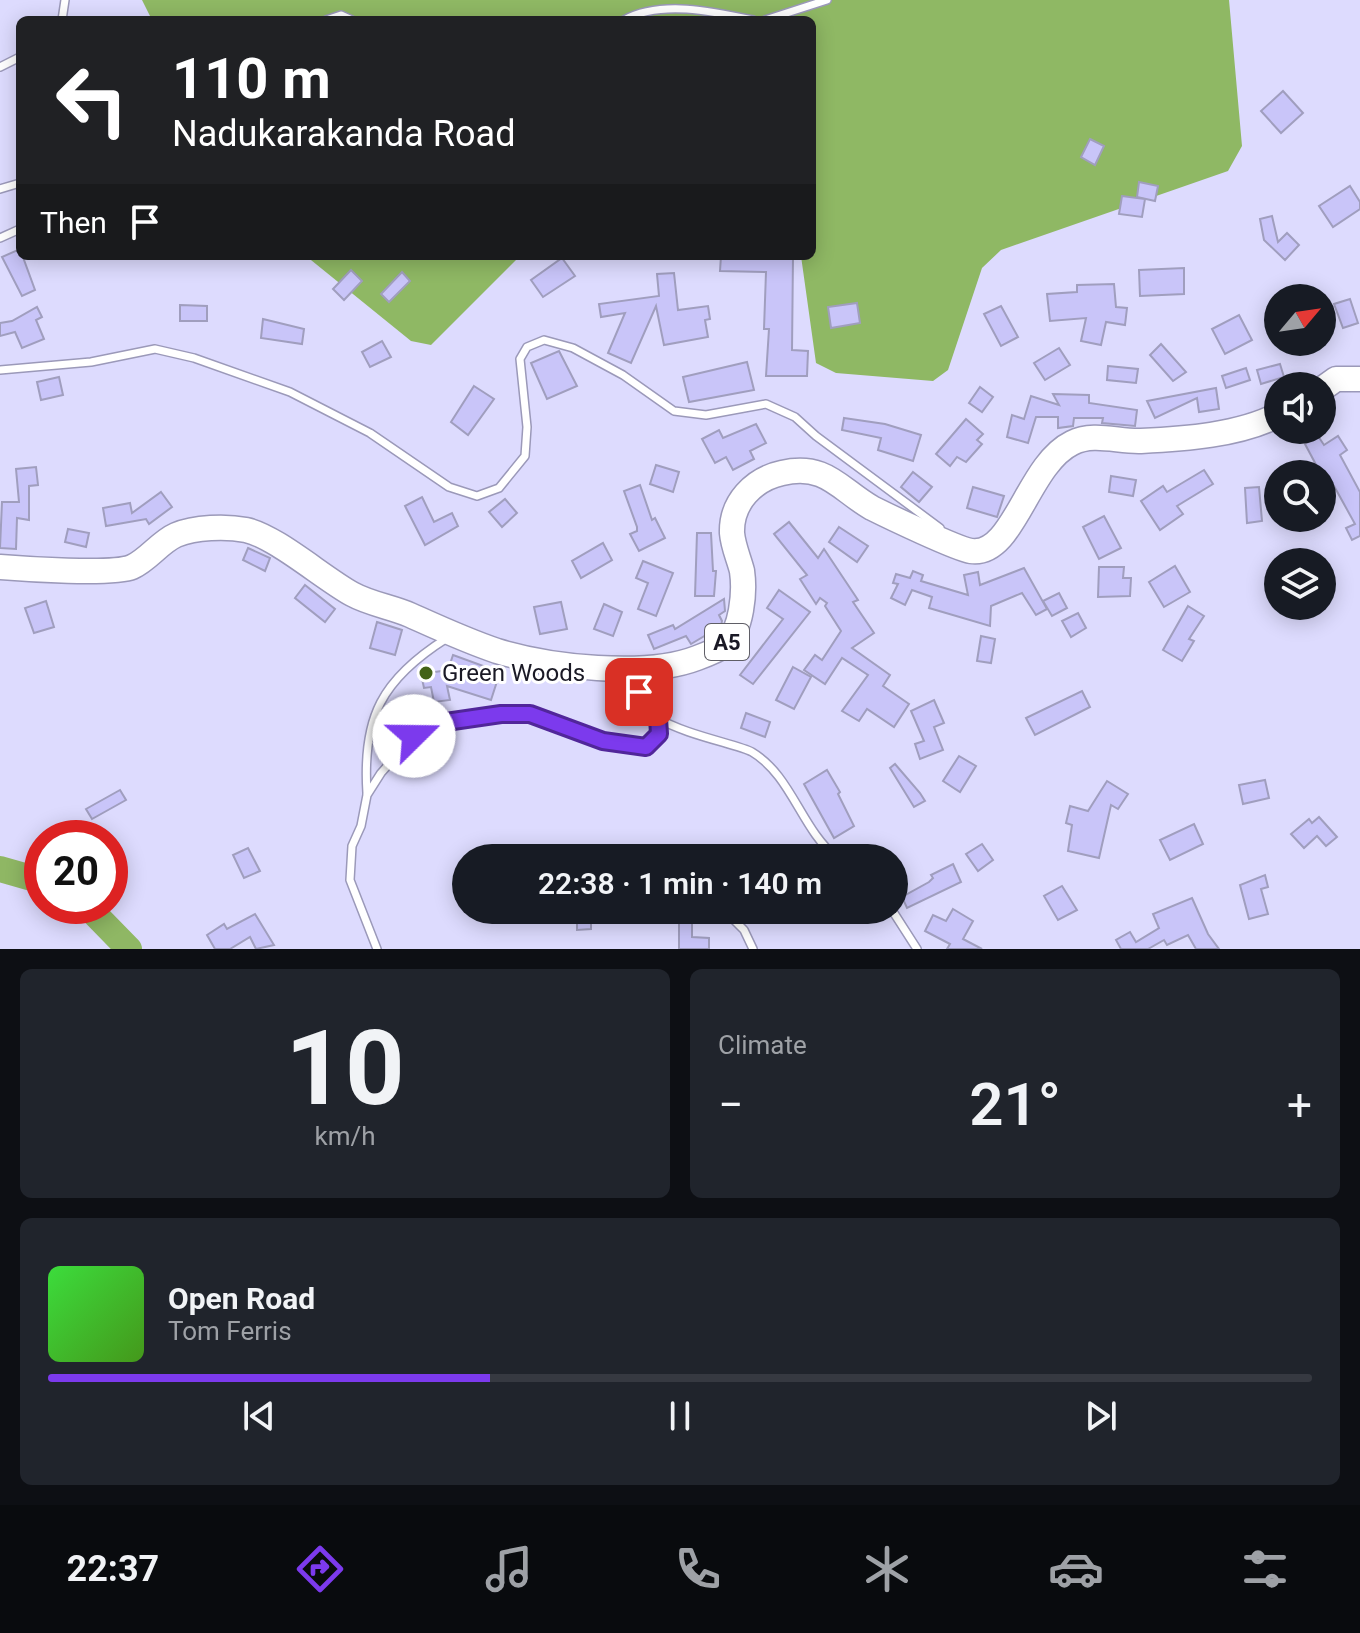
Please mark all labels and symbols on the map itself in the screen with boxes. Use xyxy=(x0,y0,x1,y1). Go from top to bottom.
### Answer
north arrow xyxy=(1264,284,1336,356)
road number: A5 xyxy=(705,624,749,660)
pin xyxy=(605,658,673,726)
place label: Green Woods xyxy=(442,659,585,687)
marker: Green Woods xyxy=(417,664,435,682)
position arrow xyxy=(372,694,456,778)
speed limit sign: 20 xyxy=(24,820,128,924)

